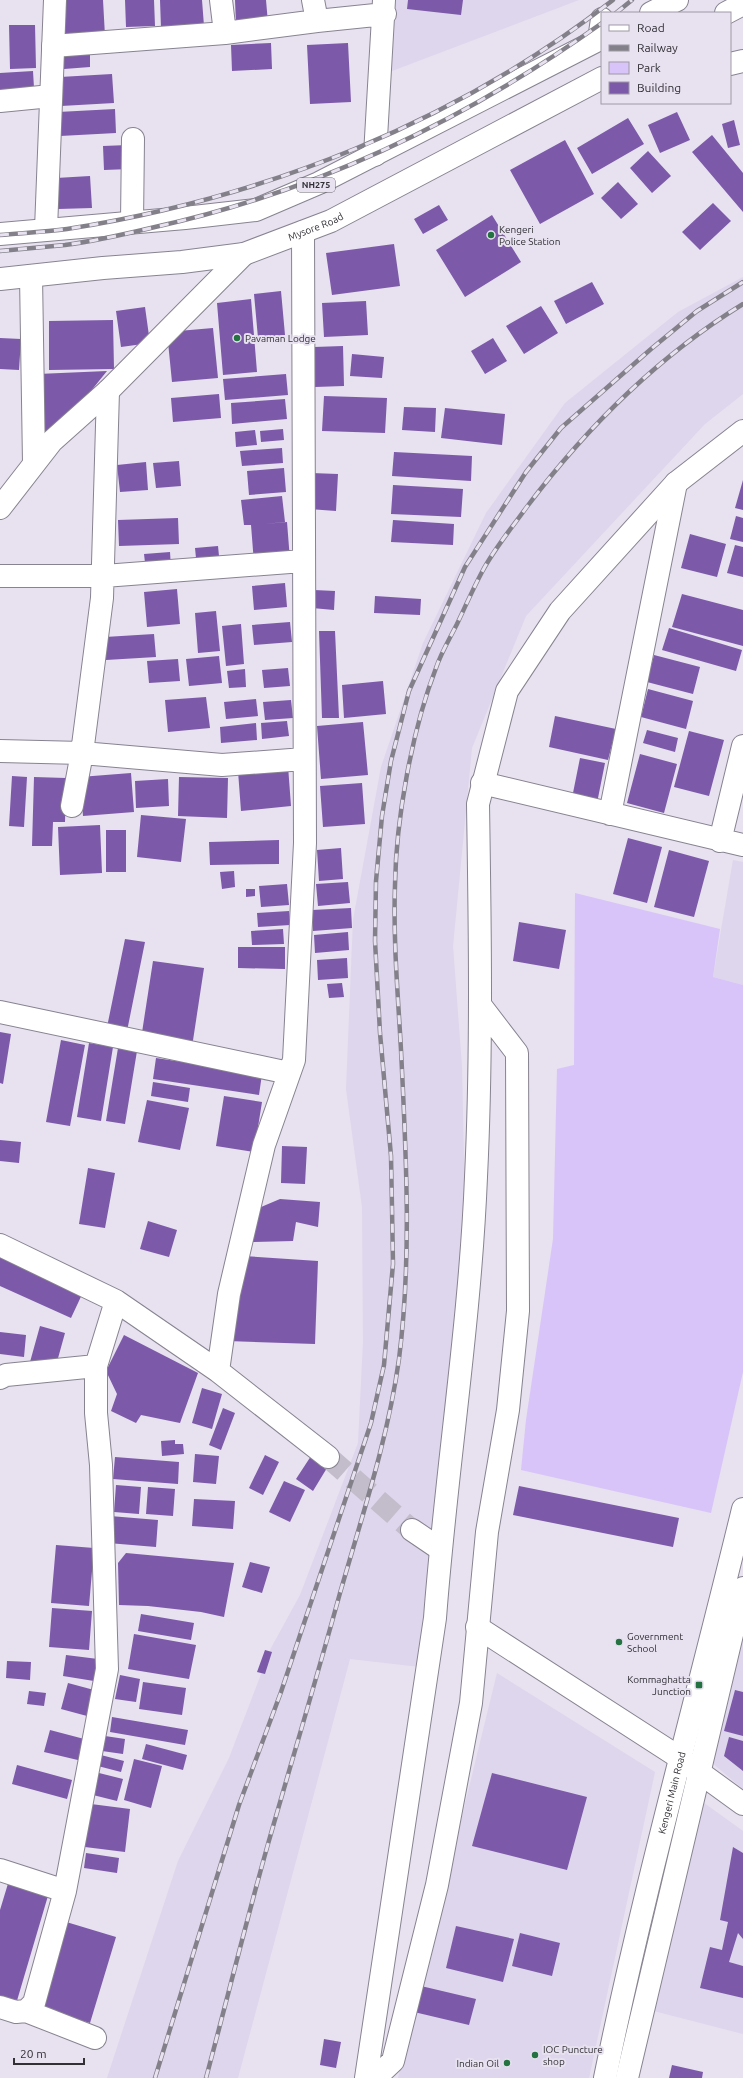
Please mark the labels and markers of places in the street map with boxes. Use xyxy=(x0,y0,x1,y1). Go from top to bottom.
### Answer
place label: Kengeri Police Station xyxy=(499,224,560,247)
marker: Kengeri Police Station xyxy=(486,230,496,240)
marker: Pavaman Lodge xyxy=(232,333,242,343)
place label: Pavaman Lodge xyxy=(245,333,316,344)
place label: Government School xyxy=(627,1631,683,1654)
marker: Government School xyxy=(614,1637,624,1647)
place label: Kommaghatta Junction xyxy=(627,1674,691,1697)
marker: Kommaghatta Junction xyxy=(694,1680,704,1690)
place label: IOC Puncture shop xyxy=(543,2044,603,2067)
marker: IOC Puncture shop xyxy=(530,2050,540,2060)
place label: Indian Oil xyxy=(457,2058,499,2069)
marker: Indian Oil xyxy=(502,2058,512,2068)

